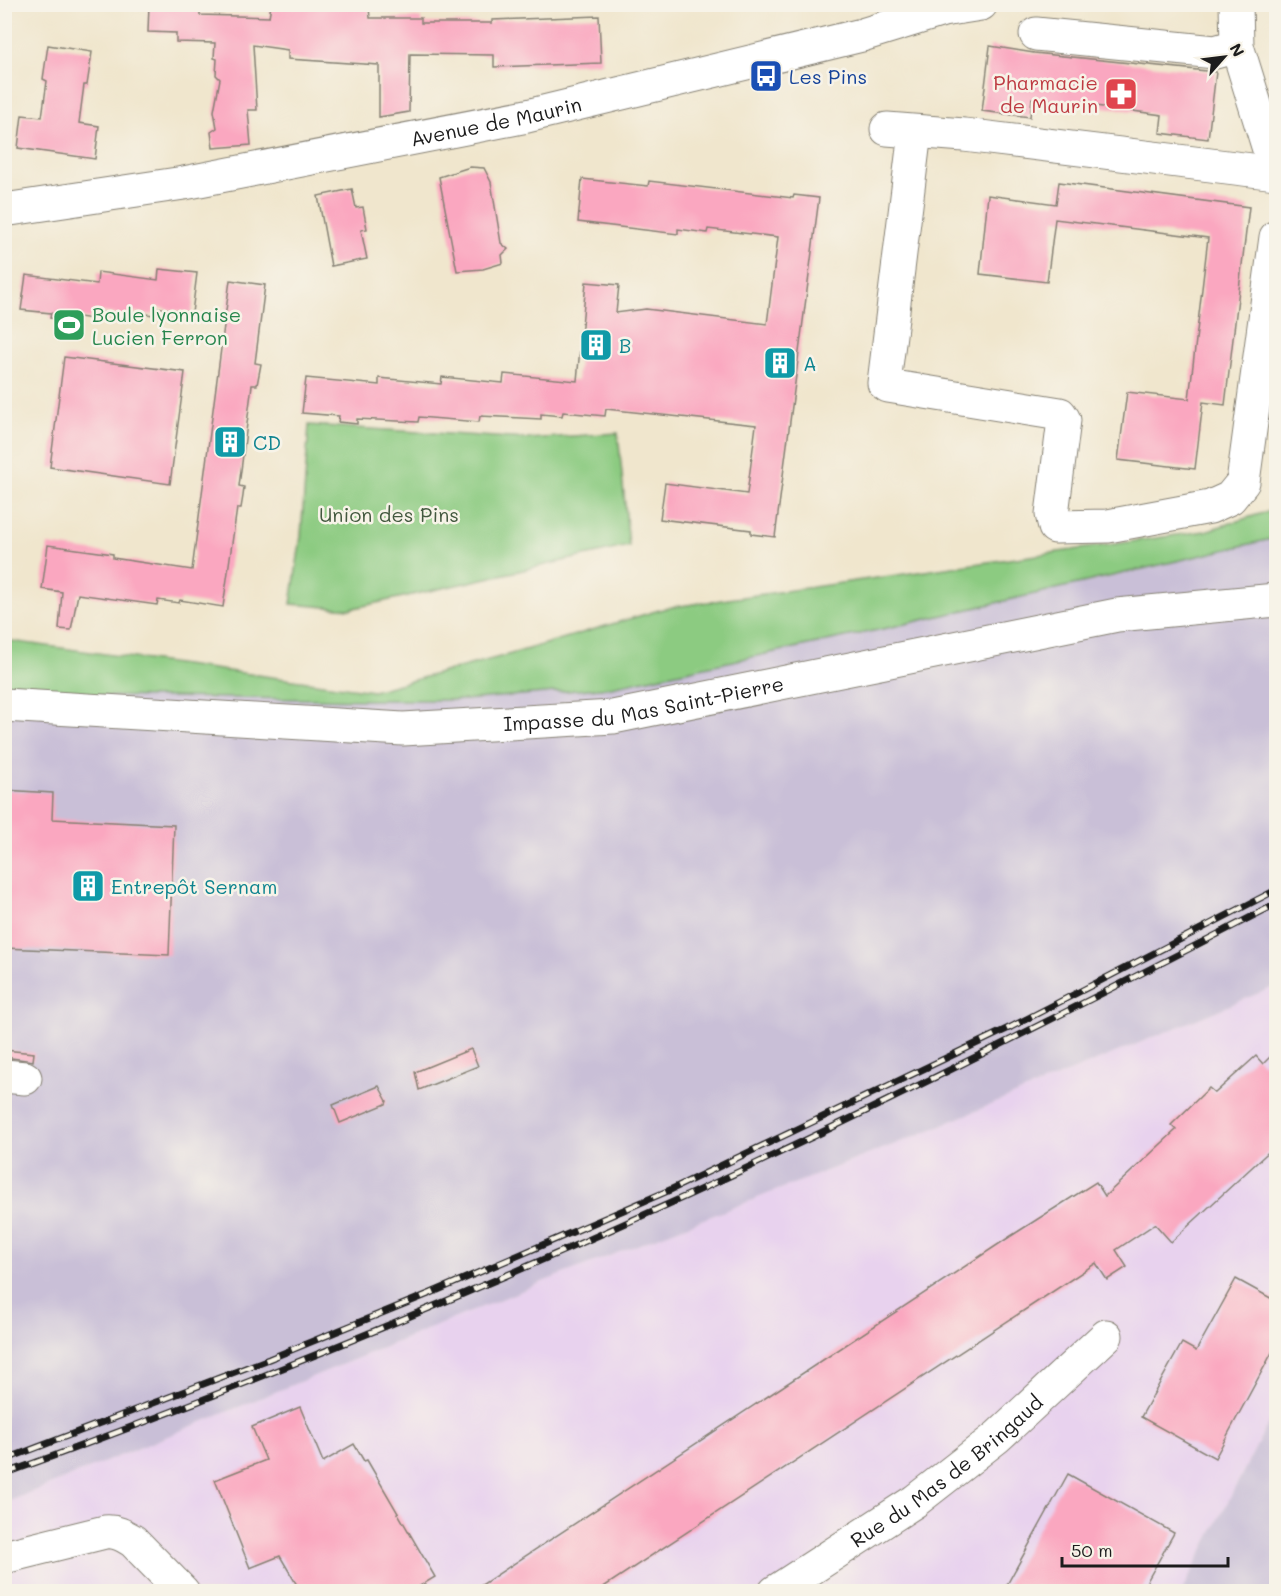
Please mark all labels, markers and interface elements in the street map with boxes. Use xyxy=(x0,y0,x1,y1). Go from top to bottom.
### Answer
north arrow xyxy=(1194,27,1254,87)
text: N xyxy=(1226,39,1250,60)
bus stop icon: Les Pins xyxy=(748,58,784,94)
place label: Les Pins xyxy=(789,63,867,89)
place label: Pharmacie de Maurin xyxy=(993,69,1098,118)
pharmacy icon: Pharmacie de Maurin xyxy=(1103,76,1139,112)
street label: Avenue de Maurin xyxy=(408,90,584,151)
place label: Boule lyonnaise Lucien Ferron xyxy=(92,301,241,350)
sports icon: Boule lyonnaise Lucien Ferron xyxy=(51,307,87,343)
building icon: B xyxy=(578,327,614,363)
place label: B xyxy=(619,332,631,358)
building icon: A xyxy=(762,345,798,381)
place label: A xyxy=(803,350,817,376)
building icon: CD xyxy=(212,424,248,460)
place label: CD xyxy=(253,429,281,455)
park label: Union des Pins xyxy=(319,501,459,527)
street label: Impasse du Mas Saint-Pierre xyxy=(502,670,786,736)
building icon: Entrepôt Sernam xyxy=(70,868,106,904)
place label: Entrepôt Sernam xyxy=(111,873,277,899)
street label: Rue du Mas de Bringaud xyxy=(845,1389,1048,1553)
scale bar xyxy=(1062,1530,1228,1568)
text: 50 m xyxy=(1071,1538,1113,1562)

